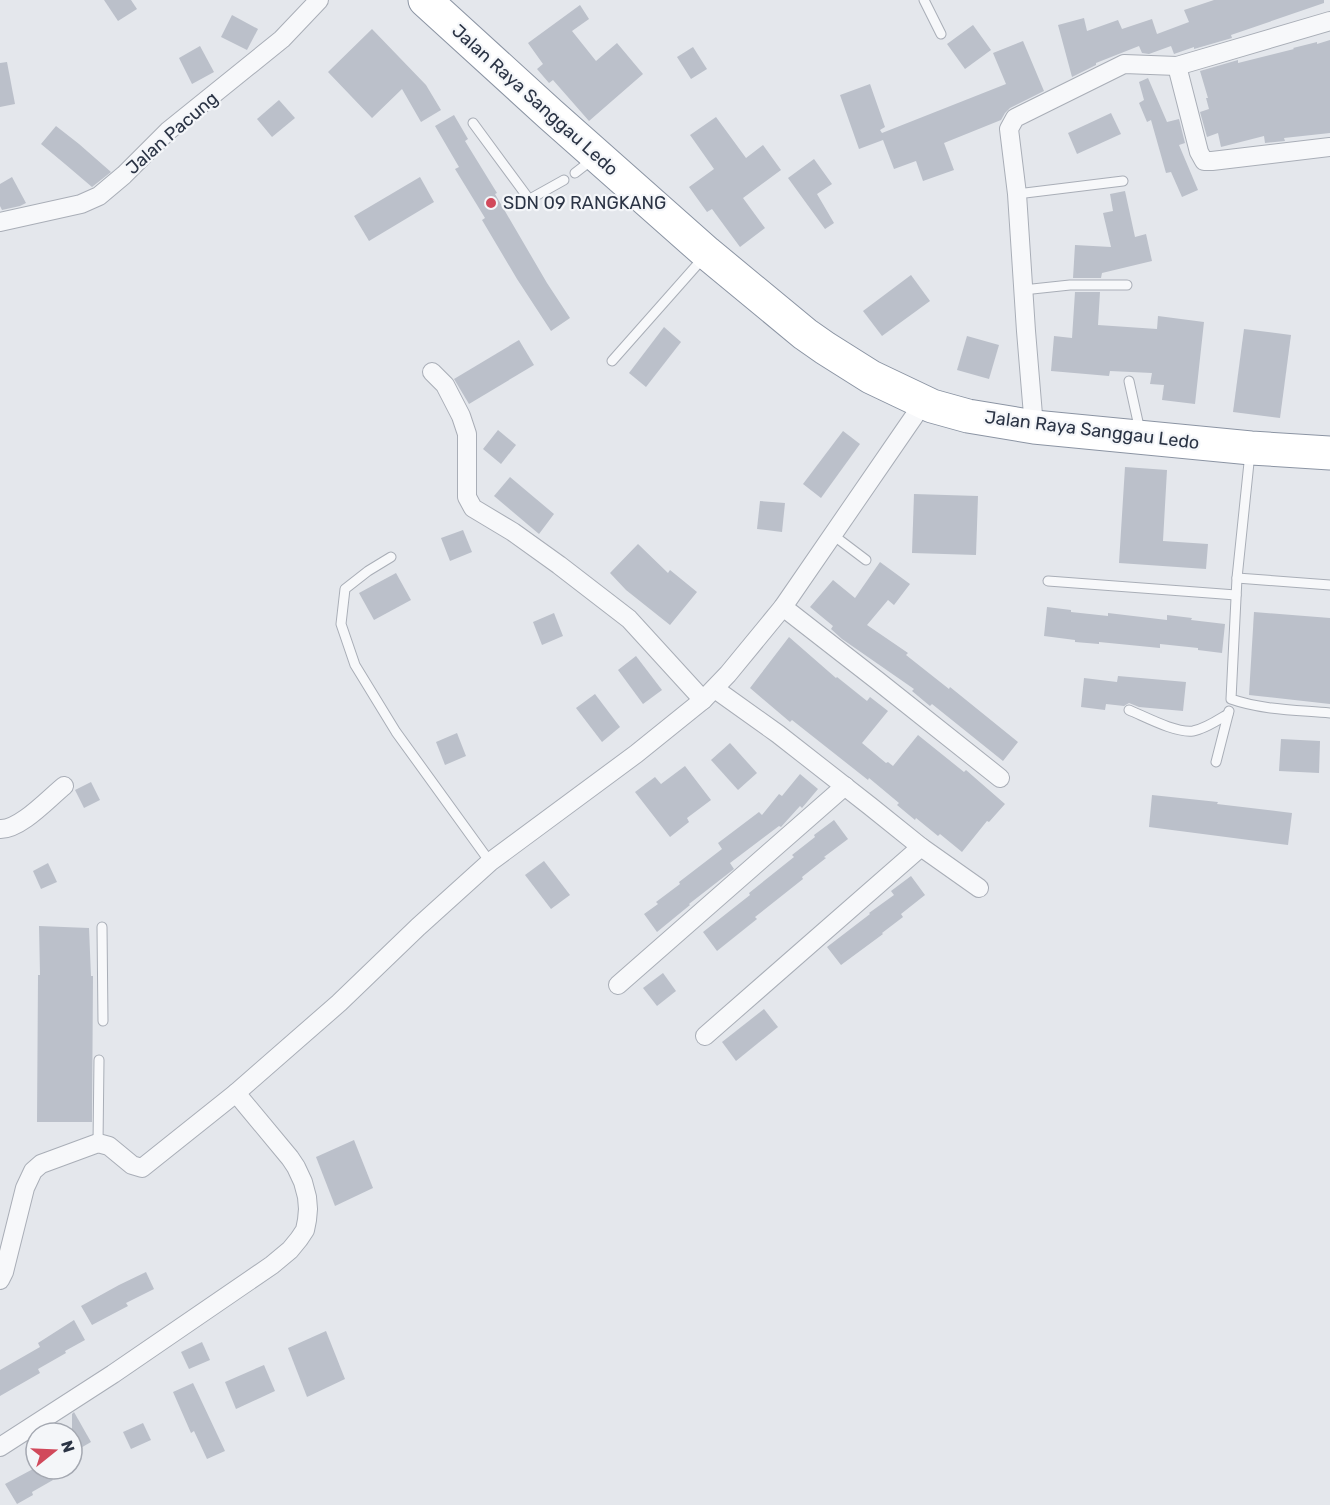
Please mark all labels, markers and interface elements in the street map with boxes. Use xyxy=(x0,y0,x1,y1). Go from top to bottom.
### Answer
street label: Jalan Raya Sanggau Ledo xyxy=(447,20,623,180)
street label: Jalan Pacung xyxy=(122,87,222,179)
place label: SDN 09 RANGKANG xyxy=(503,192,666,214)
marker: SDN 09 RANGKANG xyxy=(484,196,498,210)
street label: Jalan Raya Sanggau Ledo xyxy=(983,406,1201,454)
north arrow xyxy=(24,1421,84,1481)
text: N xyxy=(57,1438,79,1455)

